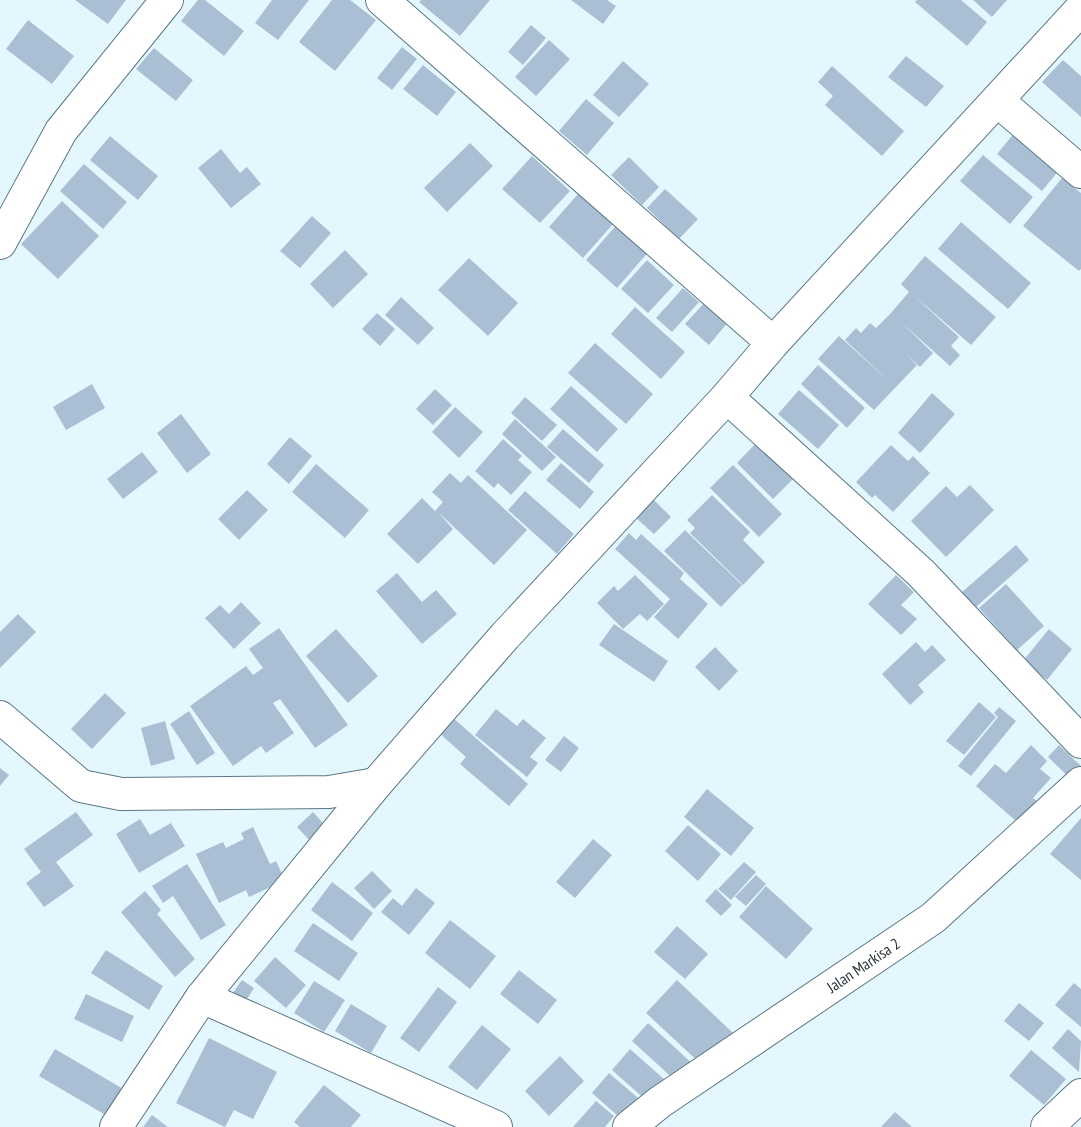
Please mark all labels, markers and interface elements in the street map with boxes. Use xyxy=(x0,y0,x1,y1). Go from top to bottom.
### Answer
street label: Jalan Markisa 2 xyxy=(822,933,904,997)

